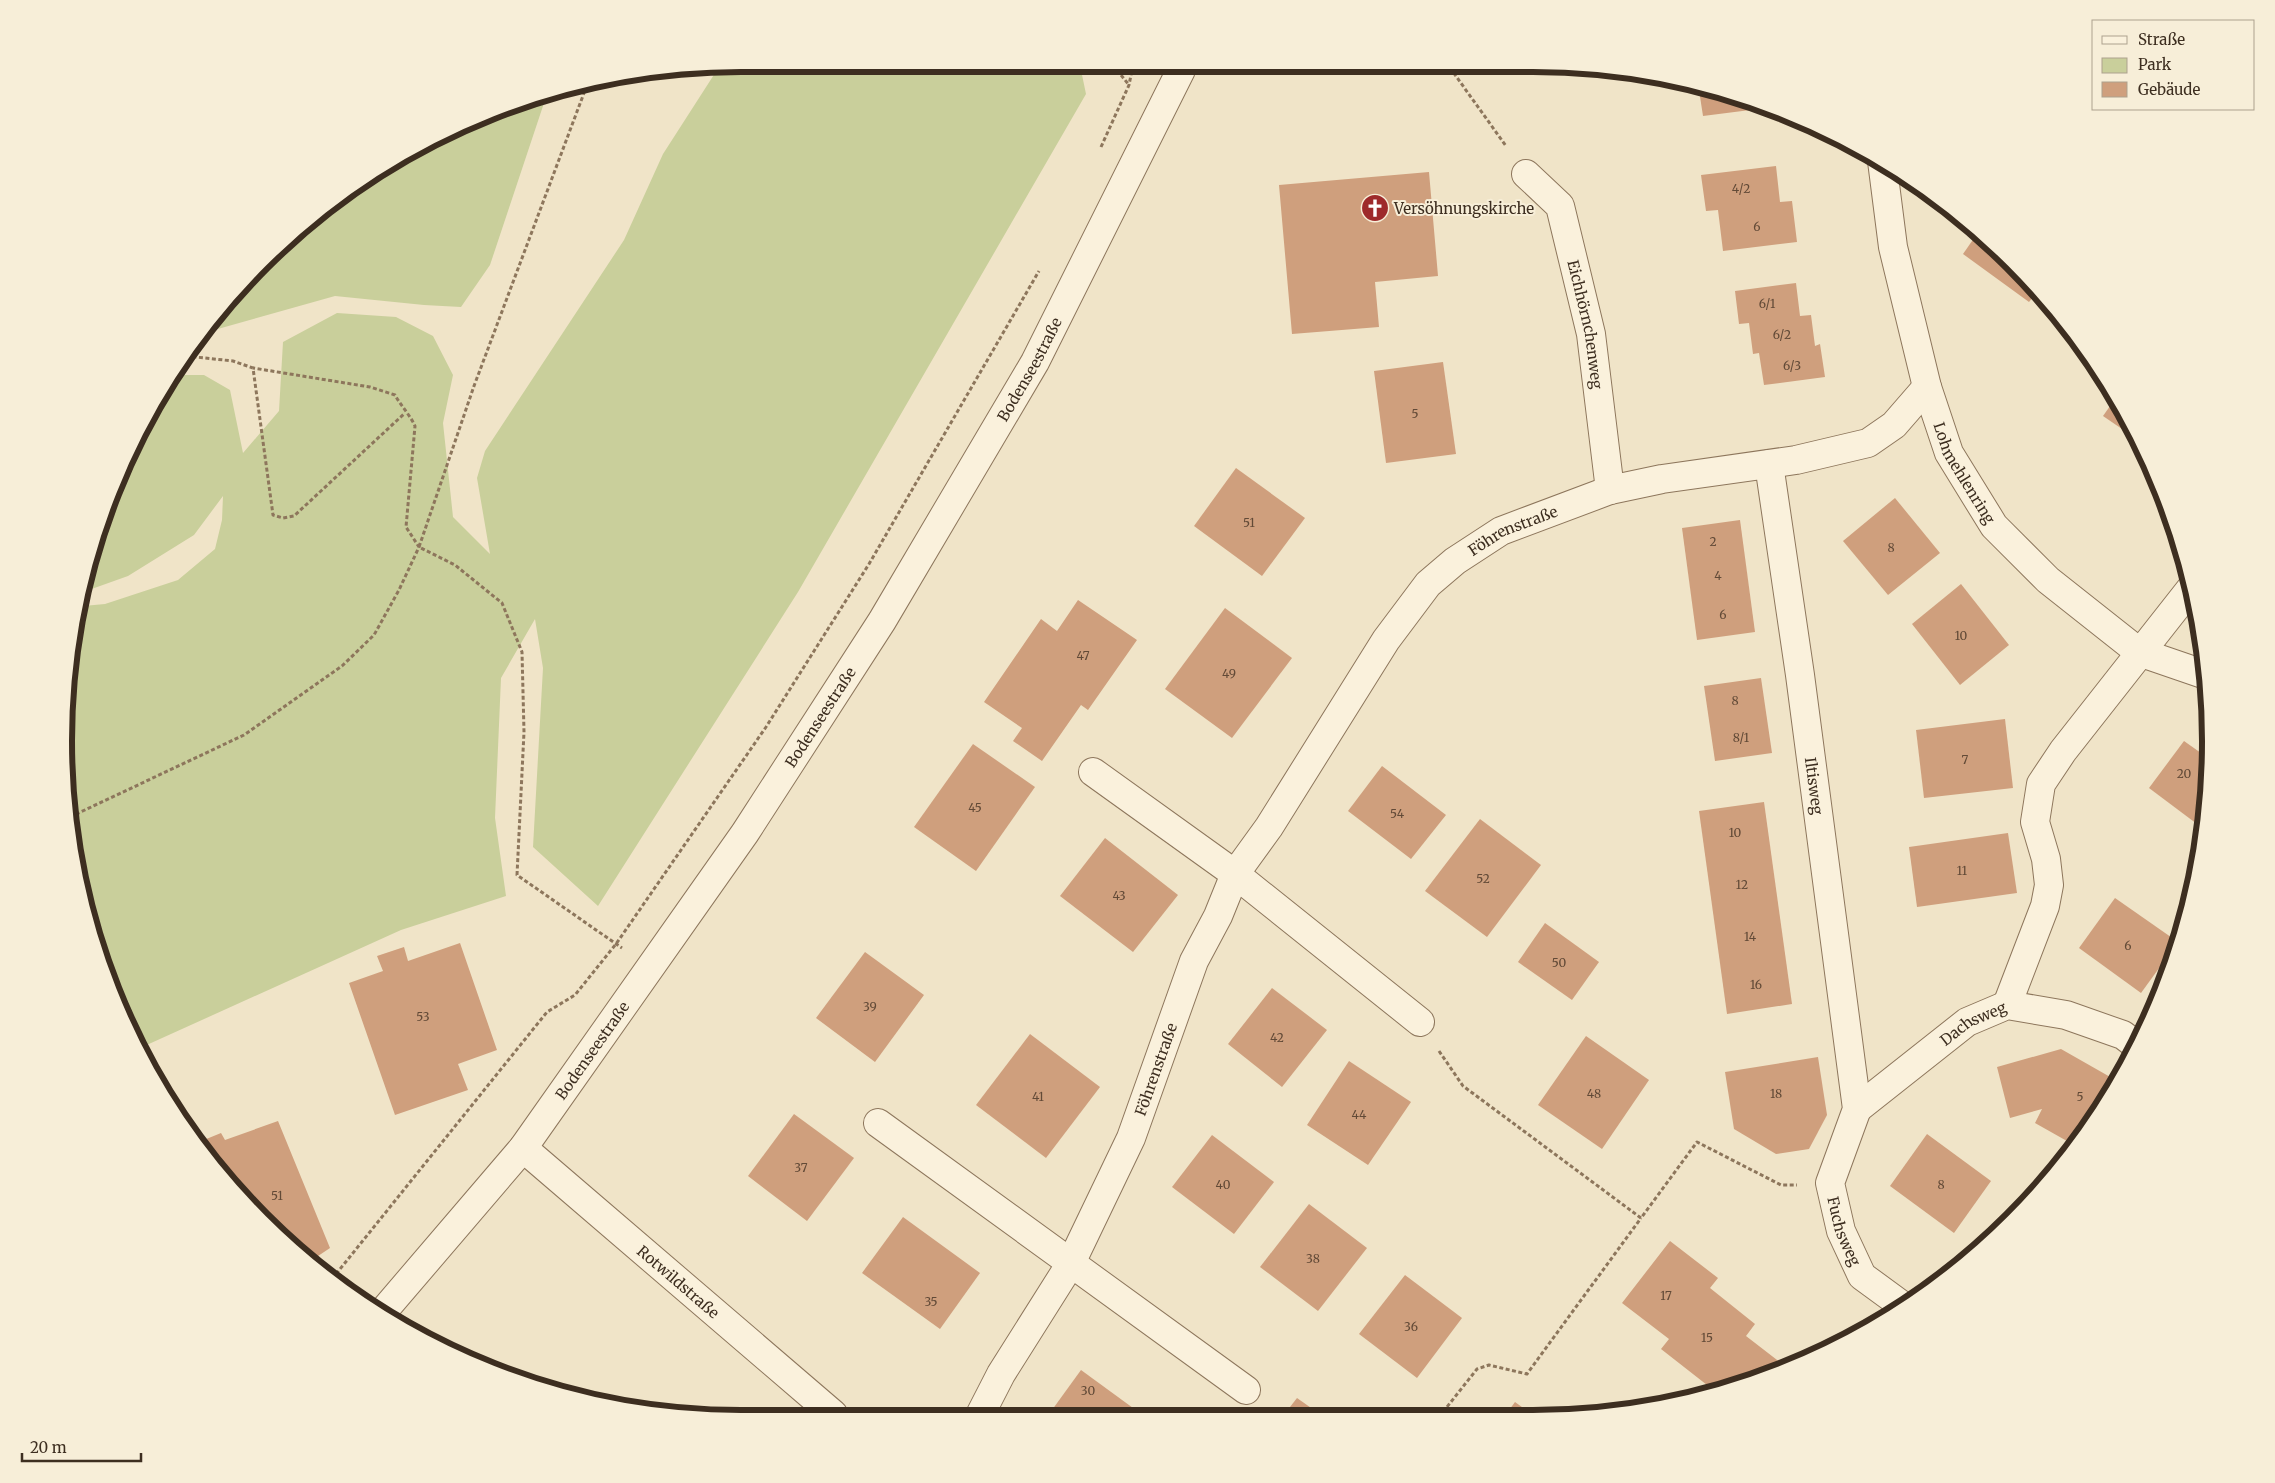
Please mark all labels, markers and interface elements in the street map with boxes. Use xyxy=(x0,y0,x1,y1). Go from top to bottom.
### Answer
legend xyxy=(2092,20,2255,110)
text: Straße xyxy=(2138,30,2185,49)
text: Park xyxy=(2138,55,2172,74)
text: Gebäude xyxy=(2138,80,2201,99)
house number: 4/2 xyxy=(1732,181,1750,196)
church icon: Versöhnungskirche xyxy=(1360,193,1390,223)
place label: Versöhnungskirche xyxy=(1393,199,1534,218)
house number: 6 xyxy=(1753,219,1761,234)
street label: Eichhörnchenweg xyxy=(1564,258,1607,390)
house number: 6/1 xyxy=(1759,296,1776,311)
street label: Bodenseestraße xyxy=(993,314,1065,424)
house number: 6/2 xyxy=(1773,327,1791,342)
house number: 6/3 xyxy=(1783,358,1801,373)
house number: 5 xyxy=(1411,406,1419,421)
street label: Lohmehlenring xyxy=(1930,420,2000,527)
street label: Föhrenstraße xyxy=(1464,501,1560,560)
house number: 51 xyxy=(1243,515,1255,530)
house number: 2 xyxy=(1709,534,1717,549)
house number: 8 xyxy=(1887,540,1895,555)
house number: 4 xyxy=(1714,568,1722,583)
house number: 6 xyxy=(1719,607,1727,622)
house number: 10 xyxy=(1955,628,1968,643)
house number: 47 xyxy=(1076,648,1090,663)
street label: Bodenseestraße xyxy=(781,663,859,771)
house number: 49 xyxy=(1222,666,1236,681)
house number: 8 xyxy=(1731,693,1739,708)
house number: 8/1 xyxy=(1733,730,1750,745)
house number: 7 xyxy=(1962,752,1969,767)
street label: Iltisweg xyxy=(1801,756,1828,816)
house number: 20 xyxy=(2177,766,2192,781)
house number: 45 xyxy=(968,800,982,815)
house number: 54 xyxy=(1390,806,1405,821)
house number: 10 xyxy=(1729,825,1742,840)
house number: 11 xyxy=(1957,863,1968,878)
house number: 52 xyxy=(1476,871,1490,886)
house number: 12 xyxy=(1736,877,1748,892)
house number: 43 xyxy=(1112,888,1126,903)
house number: 14 xyxy=(1744,929,1757,944)
house number: 6 xyxy=(2124,938,2132,953)
house number: 50 xyxy=(1552,955,1567,970)
house number: 16 xyxy=(1750,977,1762,992)
street label: Bodenseestraße xyxy=(551,997,633,1103)
street label: Dachsweg xyxy=(1936,997,2009,1049)
house number: 39 xyxy=(863,999,877,1014)
house number: 53 xyxy=(416,1009,430,1024)
street label: Föhrenstraße xyxy=(1130,1020,1181,1118)
house number: 42 xyxy=(1270,1030,1284,1045)
house number: 48 xyxy=(1587,1086,1601,1101)
house number: 18 xyxy=(1770,1086,1782,1101)
house number: 41 xyxy=(1032,1089,1045,1104)
house number: 5 xyxy=(2076,1089,2084,1104)
house number: 44 xyxy=(1352,1107,1367,1122)
house number: 37 xyxy=(794,1160,808,1175)
house number: 40 xyxy=(1216,1177,1231,1192)
house number: 8 xyxy=(1937,1177,1945,1192)
house number: 51 xyxy=(271,1188,283,1203)
street label: Fuchsweg xyxy=(1824,1195,1865,1269)
street label: Rotwildstraße xyxy=(634,1241,724,1322)
house number: 38 xyxy=(1306,1251,1320,1266)
house number: 17 xyxy=(1660,1288,1672,1303)
house number: 35 xyxy=(924,1294,938,1309)
house number: 36 xyxy=(1404,1319,1418,1334)
house number: 15 xyxy=(1701,1330,1713,1345)
house number: 30 xyxy=(1081,1383,1095,1398)
scale bar xyxy=(22,1430,141,1462)
text: 20 m xyxy=(30,1438,67,1457)

